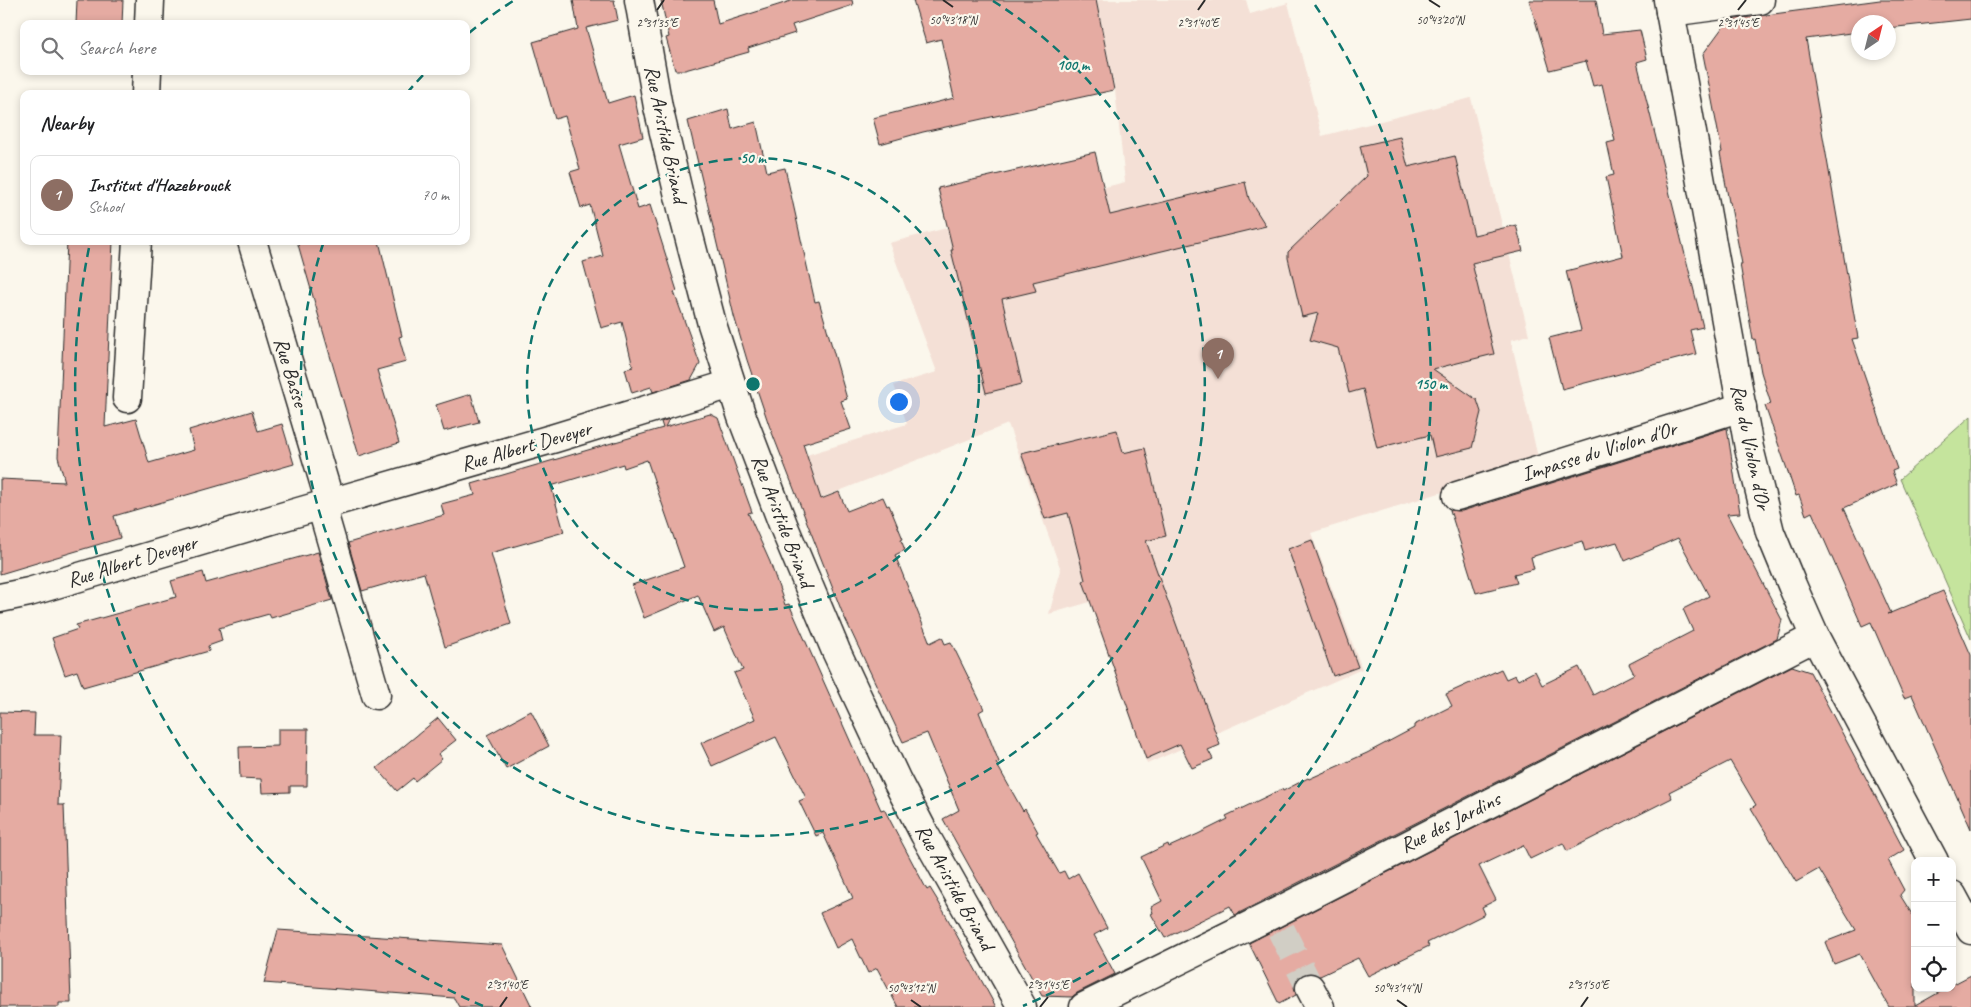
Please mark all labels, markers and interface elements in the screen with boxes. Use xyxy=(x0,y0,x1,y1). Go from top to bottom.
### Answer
text: 50°43'18"N xyxy=(929,12,978,28)
text: 50°43'20"N xyxy=(1416,12,1465,28)
text: 2°31'35"E xyxy=(637,15,679,31)
text: 2°31'40"E xyxy=(1178,15,1220,31)
text: 2°31'45"E xyxy=(1718,15,1760,31)
north arrow xyxy=(1851,15,1896,60)
search box xyxy=(20,20,470,75)
icon: search xyxy=(38,34,66,62)
text: Search here xyxy=(78,36,155,60)
text: 100 m xyxy=(1057,56,1091,75)
street label: Rue Aristide Briand xyxy=(639,63,694,209)
text: Nearby xyxy=(40,110,93,136)
text: 50 m xyxy=(740,149,767,168)
text: Institut d'Hazebrouck xyxy=(88,173,230,197)
text: 1 xyxy=(53,185,61,205)
text: 70 m xyxy=(422,185,449,205)
text: School xyxy=(88,197,122,217)
street label: Rue Basse xyxy=(268,334,314,412)
pin: 1 xyxy=(1202,338,1234,379)
centre of rings xyxy=(744,375,762,393)
text: 150 m xyxy=(1415,375,1449,394)
street label: Rue du Violon d'Or xyxy=(1725,382,1777,514)
your location xyxy=(886,389,912,415)
street label: Rue Albert Deveyer xyxy=(458,414,597,477)
street label: Impasse du Violon d'Or xyxy=(1518,414,1682,487)
street label: Rue Aristide Briand xyxy=(746,451,821,594)
street label: Rue Albert Deveyer xyxy=(64,528,202,593)
street label: Rue des Jardins xyxy=(1395,785,1506,858)
street label: Rue Aristide Briand xyxy=(910,820,1002,958)
map controls xyxy=(1911,857,1956,992)
button: + xyxy=(1911,857,1956,902)
button: − xyxy=(1911,902,1956,947)
button: locate xyxy=(1911,947,1956,992)
text: 2°31'40"E xyxy=(487,977,529,993)
text: 2°31'45"E xyxy=(1028,977,1070,993)
text: 2°31'50"E xyxy=(1568,977,1610,993)
text: 50°43'12"N xyxy=(887,980,936,996)
text: 50°43'14"N xyxy=(1373,980,1422,996)

